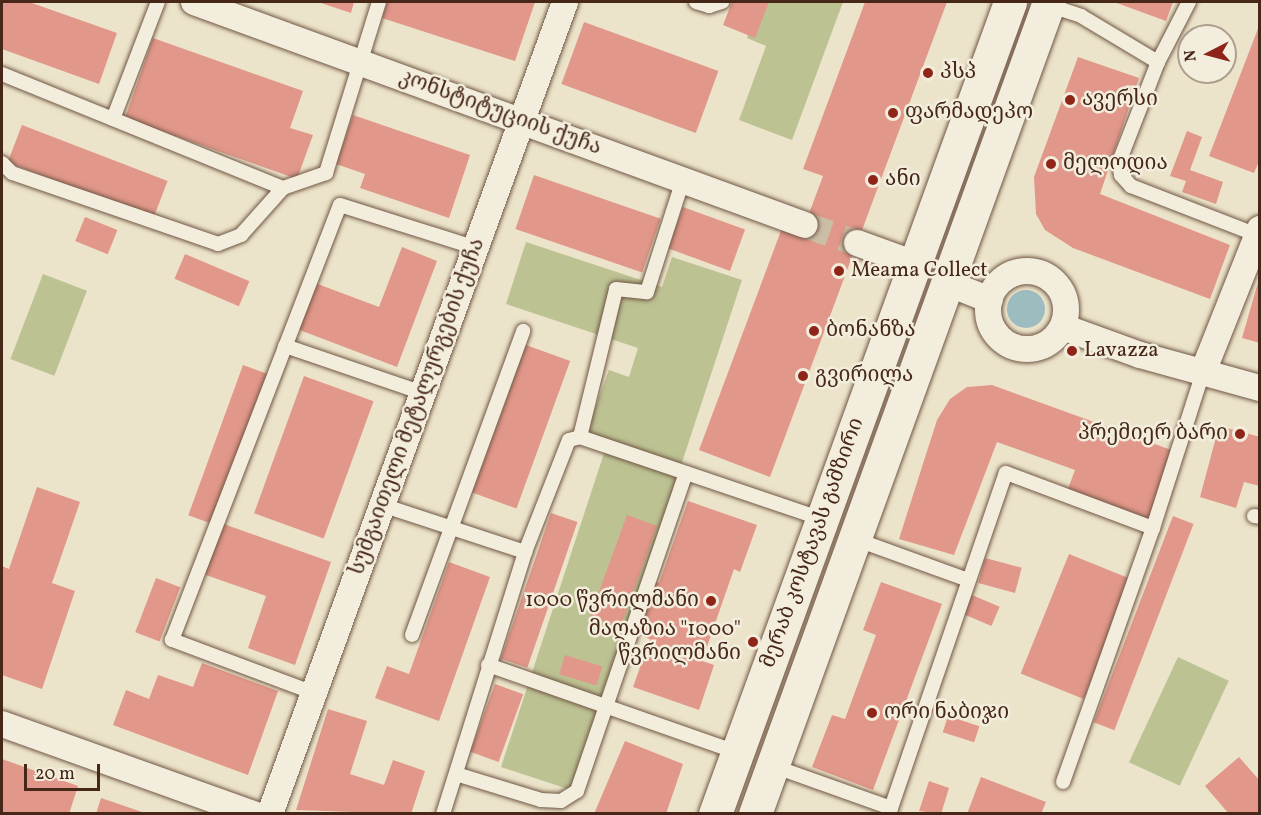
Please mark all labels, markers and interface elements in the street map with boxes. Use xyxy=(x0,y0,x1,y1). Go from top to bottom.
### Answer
north arrow xyxy=(1177,24,1237,84)
text: N xyxy=(1180,49,1203,63)
place label: პსპ xyxy=(940,60,976,86)
street label: კონსტიტუციის ქუჩა xyxy=(396,65,604,161)
marker: პსპ xyxy=(921,66,935,80)
place label: ავერსი xyxy=(1082,87,1158,113)
marker: ავერსი xyxy=(1063,93,1077,107)
place label: ფარმადეპო xyxy=(905,100,1033,126)
marker: ფარმადეპო xyxy=(886,106,900,120)
place label: მელოდია xyxy=(1063,151,1168,177)
marker: მელოდია xyxy=(1044,157,1058,171)
place label: ანი xyxy=(885,167,921,193)
marker: ანი xyxy=(866,173,880,187)
street label: სუმგაითელი მეტალურგების ქუჩა xyxy=(345,235,491,579)
place label: Meama Collect xyxy=(851,258,988,284)
marker: Meama Collect xyxy=(832,264,846,278)
place label: ბონანზა xyxy=(826,318,916,344)
marker: ბონანზა xyxy=(807,324,821,338)
place label: Lavazza xyxy=(1084,338,1159,364)
marker: Lavazza xyxy=(1065,344,1079,358)
place label: გვირილა xyxy=(815,363,913,389)
marker: გვირილა xyxy=(796,369,810,383)
street label: მერაბ კოსტავას გამზირი xyxy=(756,415,870,671)
place label: პრემიერ ბარი xyxy=(1078,421,1228,447)
marker: პრემიერ ბარი xyxy=(1233,427,1247,441)
place label: 1000 წვრილმანი xyxy=(525,588,699,614)
marker: 1000 წვრილმანი xyxy=(704,594,718,608)
place label: მაღაზია "1000" წვრილმანი xyxy=(589,617,741,667)
marker: მაღაზია "1000" წვრილმანი xyxy=(746,635,760,649)
place label: ორი ნაბიჯი xyxy=(884,700,1009,726)
marker: ორი ნაბიჯი xyxy=(865,706,879,720)
scale bar xyxy=(27,752,104,790)
text: 20 m xyxy=(35,762,75,787)

